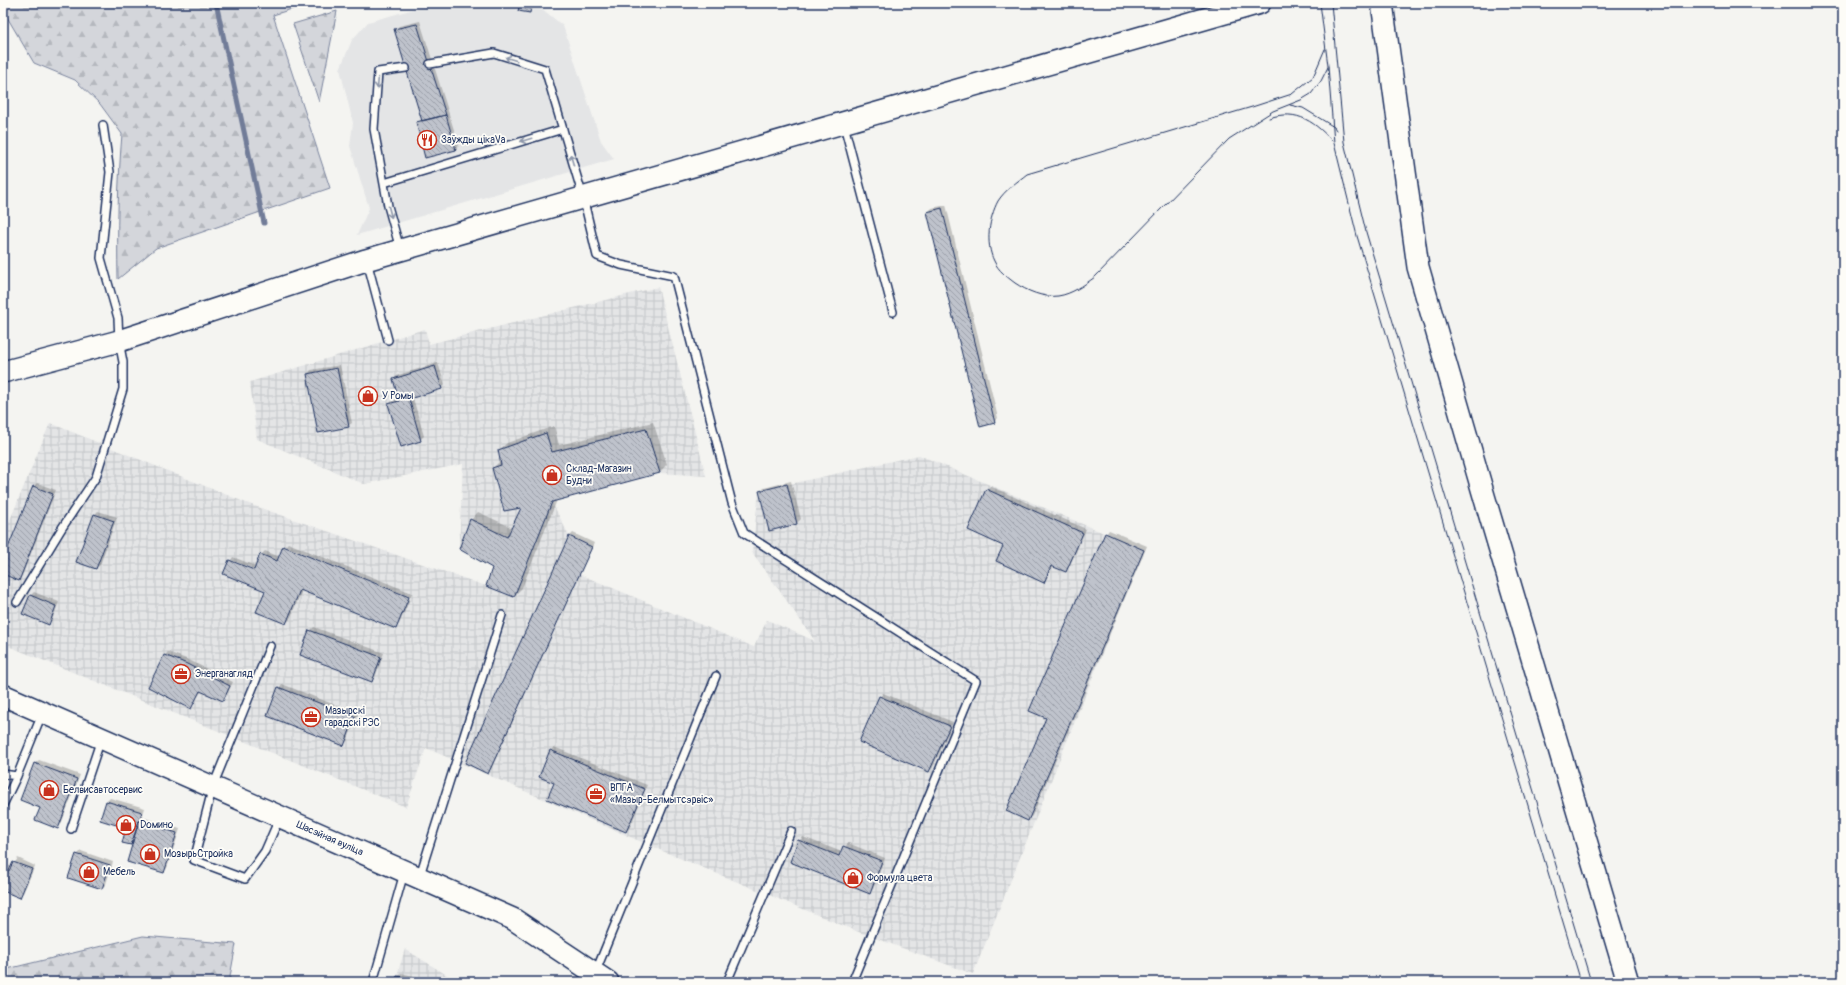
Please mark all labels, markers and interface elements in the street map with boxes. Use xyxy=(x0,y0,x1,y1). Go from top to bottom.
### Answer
one-way arrow xyxy=(505,55,518,62)
one-way arrow xyxy=(374,77,381,90)
restaurant icon: Заўжды цікаVа xyxy=(416,129,438,151)
place label: Заўжды цікаVа xyxy=(441,134,506,146)
one-way arrow xyxy=(520,137,533,144)
one-way arrow xyxy=(568,154,575,167)
one-way arrow xyxy=(387,205,394,218)
shop icon: У Ромы xyxy=(357,385,379,407)
place label: У Ромы xyxy=(382,390,414,402)
place label: Склад-Магазин Будни xyxy=(566,463,632,487)
shop icon: Склад-Магазин Будни xyxy=(541,464,563,486)
office icon: Энерганагляд xyxy=(170,663,192,685)
place label: Энерганагляд xyxy=(195,668,253,680)
place label: Мазырскі гарадскі РЭС xyxy=(325,705,380,729)
office icon: Мазырскі гарадскі РЭС xyxy=(300,706,322,728)
shop icon: Белвисавтосервис xyxy=(38,779,60,801)
place label: ВПГА «Мазыр-Белмытсэрвіс» xyxy=(610,782,713,806)
office icon: ВПГА «Мазыр-Белмытсэрвіс» xyxy=(585,783,607,805)
place label: Белвисавтосервис xyxy=(63,784,143,796)
shop icon: Dомино xyxy=(115,814,137,836)
place label: Dомино xyxy=(140,819,174,831)
street label: Шасэйная вуліца xyxy=(295,819,365,859)
shop icon: МозырьСтройка xyxy=(139,843,161,865)
place label: МозырьСтройка xyxy=(164,848,233,860)
shop icon: Мебель xyxy=(78,861,100,883)
place label: Мебель xyxy=(103,866,136,878)
shop icon: Формула цвета xyxy=(842,867,864,889)
place label: Формула цвета xyxy=(867,872,933,884)

